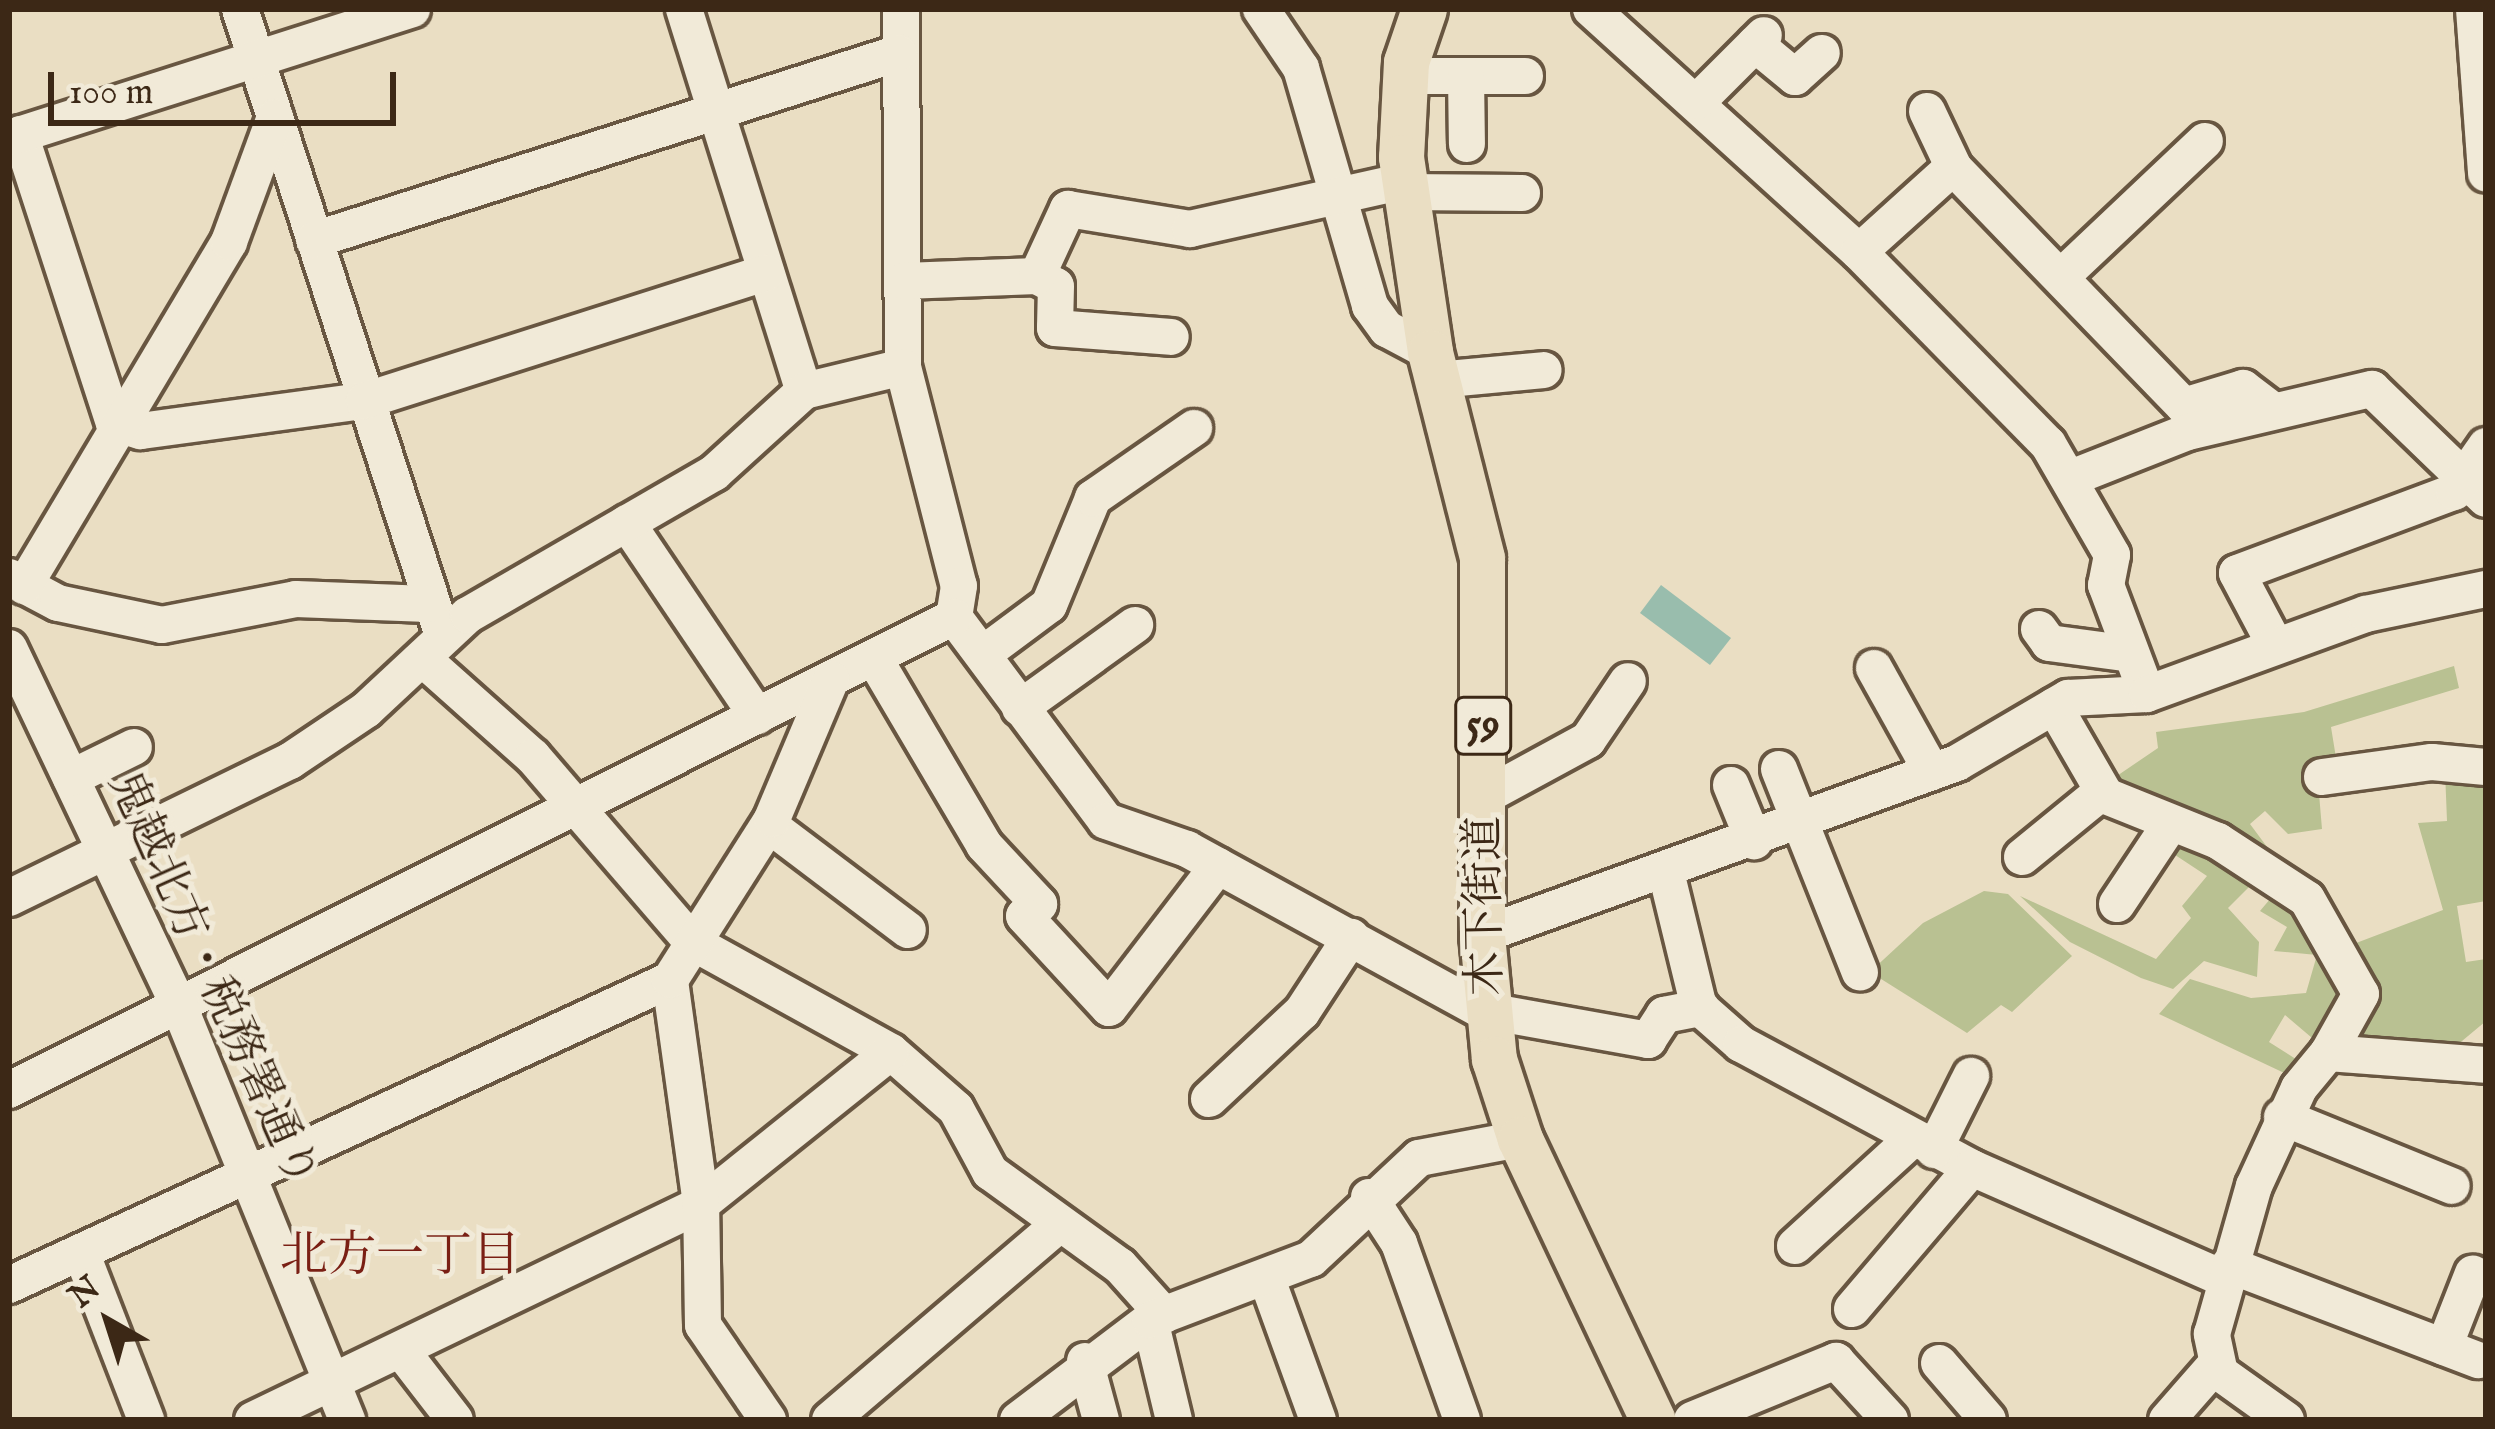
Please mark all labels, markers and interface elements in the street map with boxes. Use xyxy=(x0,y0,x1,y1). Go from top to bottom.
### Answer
scale bar xyxy=(54,48,402,122)
text: 100 m xyxy=(69,70,153,116)
road number: 59 xyxy=(1453,690,1513,762)
street label: 鬼越北方・税務署通り xyxy=(96,763,328,1197)
street label: 木下街道 xyxy=(1457,816,1515,996)
district label: 北方一丁目 xyxy=(280,1229,520,1287)
north arrow xyxy=(48,1261,168,1381)
text: N xyxy=(61,1268,110,1318)

